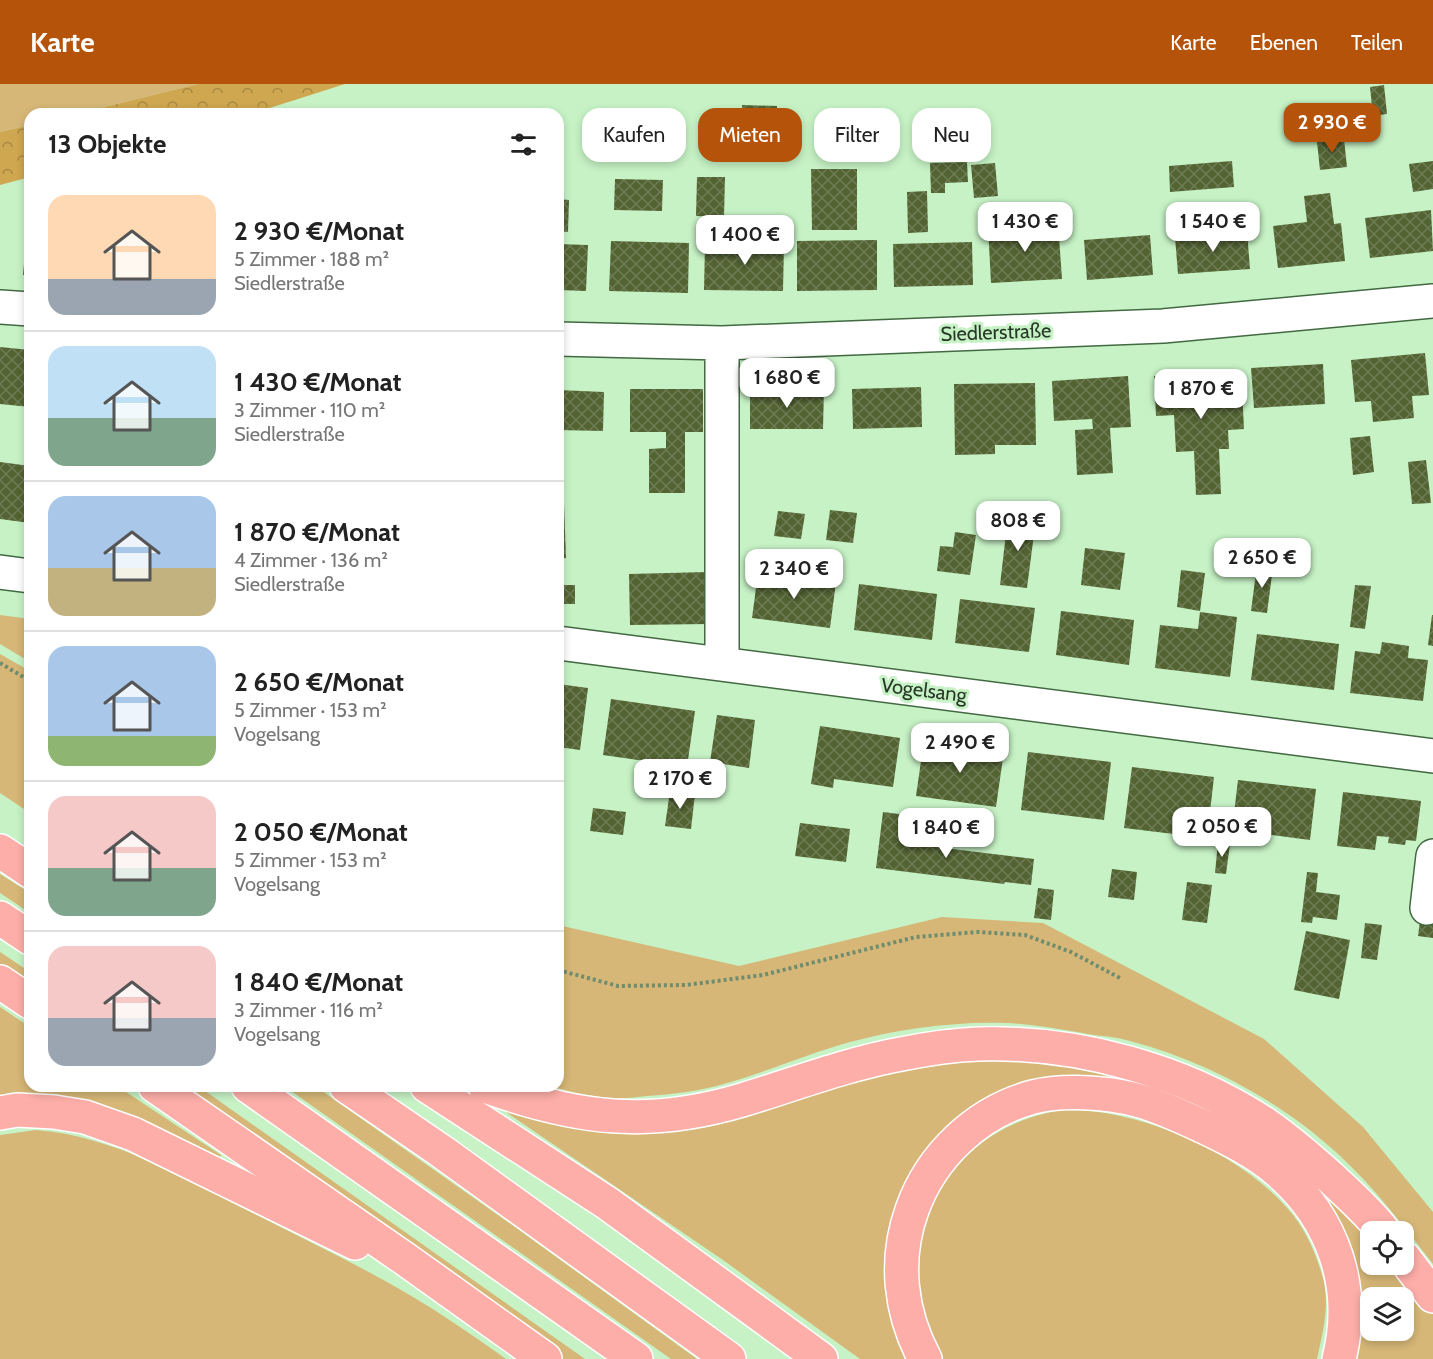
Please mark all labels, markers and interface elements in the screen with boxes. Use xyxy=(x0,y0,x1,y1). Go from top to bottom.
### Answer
text: Karte xyxy=(30,25,95,59)
text: Karte xyxy=(1170,30,1217,55)
text: Ebenen xyxy=(1250,30,1318,55)
text: Teilen xyxy=(1351,30,1403,55)
pin: 2 930 € xyxy=(1277,103,1387,154)
chip: Kaufen xyxy=(582,108,686,162)
chip: Mieten xyxy=(698,108,802,162)
chip: Filter xyxy=(814,108,900,162)
chip: Neu xyxy=(912,108,991,162)
text: 2 930 € xyxy=(1298,110,1366,134)
text: 13 Objekte xyxy=(48,128,166,160)
icon: filters xyxy=(507,128,540,161)
pin: 1 430 € xyxy=(970,202,1080,253)
pin: 1 540 € xyxy=(1158,202,1268,253)
text: 1 430 € xyxy=(992,209,1058,233)
text: 1 540 € xyxy=(1180,209,1246,233)
text: 2 930 €/Monat xyxy=(234,215,404,247)
pin: 1 400 € xyxy=(690,215,800,266)
icon: home xyxy=(96,219,168,291)
text: 1 400 € xyxy=(710,222,780,246)
text: 5 Zimmer · 188 m² xyxy=(234,247,389,271)
text: Siedlerstraße xyxy=(234,271,345,295)
street label: Siedlerstraße xyxy=(940,318,1052,346)
pin: 1 680 € xyxy=(732,358,842,409)
text: 1 680 € xyxy=(754,365,820,389)
text: 1 430 €/Monat xyxy=(234,366,401,398)
pin: 1 870 € xyxy=(1146,369,1256,420)
icon: home xyxy=(96,370,168,442)
text: 1 870 € xyxy=(1168,376,1234,400)
text: 3 Zimmer · 110 m² xyxy=(234,398,386,422)
text: Siedlerstraße xyxy=(234,422,345,446)
pin: 808 € xyxy=(976,501,1060,552)
text: 808 € xyxy=(990,508,1046,532)
text: 1 870 €/Monat xyxy=(234,516,400,548)
icon: home xyxy=(96,520,168,592)
pin: 2 650 € xyxy=(1207,538,1317,589)
text: 2 650 € xyxy=(1228,545,1296,569)
text: 4 Zimmer · 136 m² xyxy=(234,548,388,572)
pin: 2 340 € xyxy=(739,549,849,600)
text: 2 340 € xyxy=(759,556,829,580)
text: Siedlerstraße xyxy=(234,572,345,596)
text: 2 650 €/Monat xyxy=(234,666,404,698)
icon: home xyxy=(96,670,168,742)
street label: Vogelsang xyxy=(880,673,969,707)
text: 5 Zimmer · 153 m² xyxy=(234,698,387,722)
text: Vogelsang xyxy=(234,722,320,746)
pin: 2 490 € xyxy=(905,723,1015,774)
text: 2 490 € xyxy=(925,730,995,754)
pin: 2 170 € xyxy=(625,759,735,810)
text: 2 170 € xyxy=(648,766,712,790)
pin: 2 050 € xyxy=(1167,807,1277,858)
pin: 1 840 € xyxy=(891,808,1001,859)
text: 2 050 € xyxy=(1186,814,1258,838)
text: 1 840 € xyxy=(912,815,980,839)
text: 2 050 €/Monat xyxy=(234,816,408,848)
icon: home xyxy=(96,820,168,892)
text: 5 Zimmer · 153 m² xyxy=(234,848,387,872)
text: Vogelsang xyxy=(234,872,320,896)
text: 1 840 €/Monat xyxy=(234,966,403,998)
icon: home xyxy=(96,970,168,1042)
text: 3 Zimmer · 116 m² xyxy=(234,998,383,1022)
text: Vogelsang xyxy=(234,1022,320,1046)
map controls xyxy=(1360,1221,1414,1341)
button: locate xyxy=(1360,1221,1414,1275)
button: layers xyxy=(1360,1287,1414,1341)

